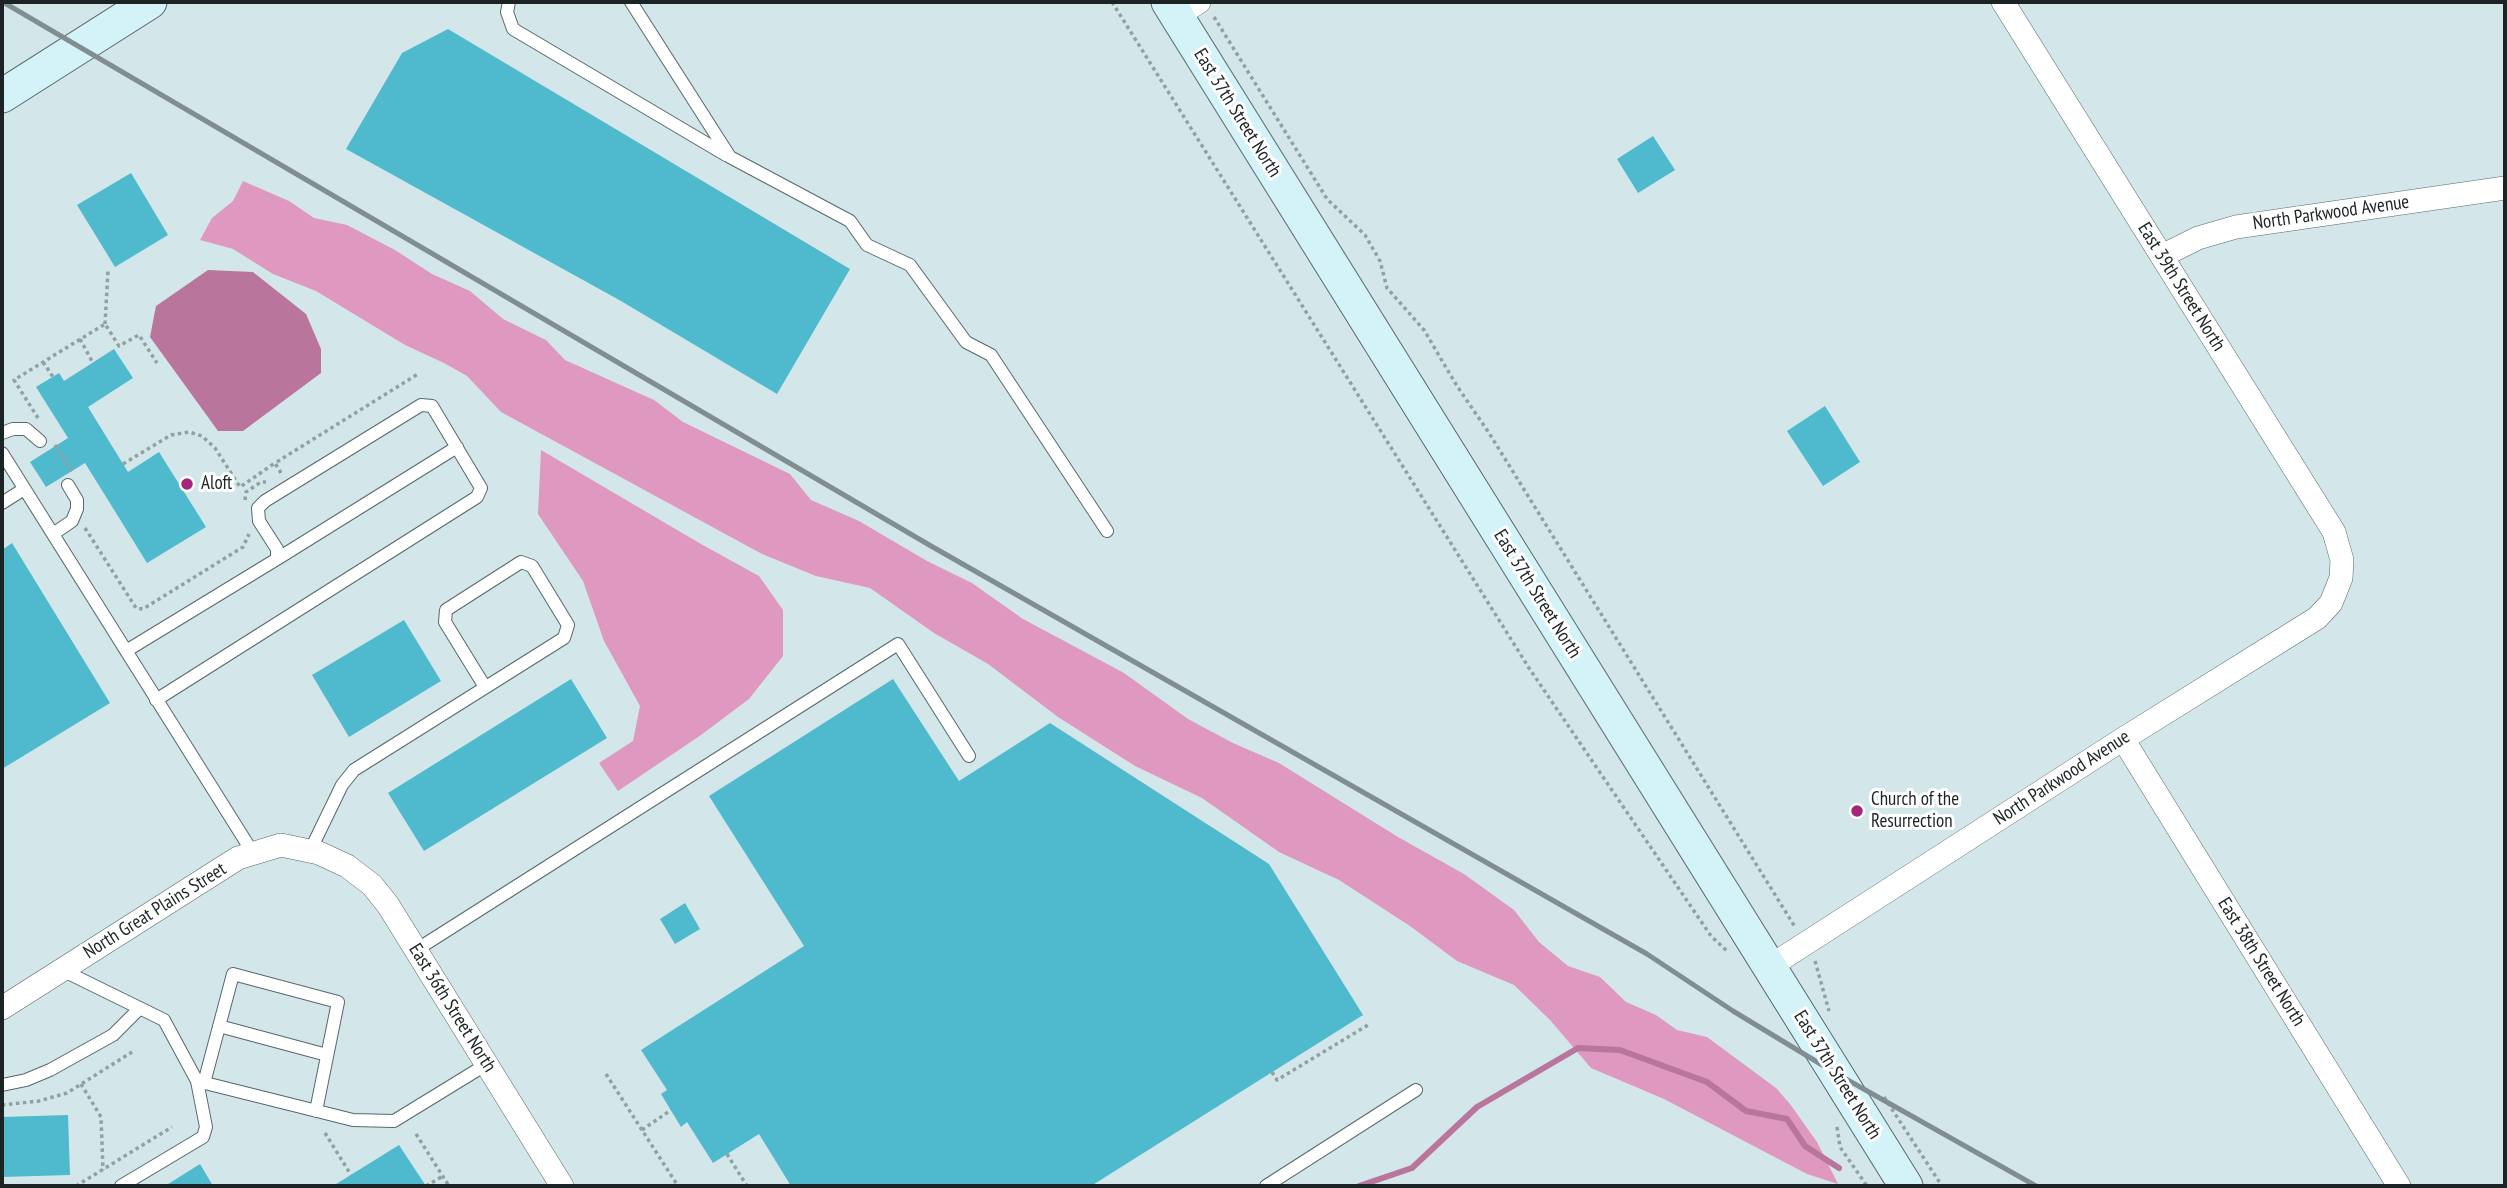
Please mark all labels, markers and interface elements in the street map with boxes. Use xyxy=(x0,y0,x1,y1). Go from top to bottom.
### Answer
street label: East 37th Street North xyxy=(1188,45,1286,181)
street label: North Parkwood Avenue xyxy=(2251,191,2411,235)
street label: East 39th Street North xyxy=(2132,219,2230,355)
place label: Aloft xyxy=(201,473,232,495)
marker: Aloft xyxy=(179,476,195,492)
street label: East 37th Street North xyxy=(1488,526,1586,662)
street label: North Parkwood Avenue xyxy=(1990,725,2134,831)
place label: Church of the Resurrection xyxy=(1871,789,1959,833)
marker: Church of the Resurrection xyxy=(1849,803,1865,819)
street label: North Great Plains Street xyxy=(80,858,230,964)
street label: East 38th Street North xyxy=(2212,894,2310,1030)
street label: East 36th Street North xyxy=(403,940,501,1076)
street label: East 37th Street North xyxy=(1788,1007,1886,1143)

